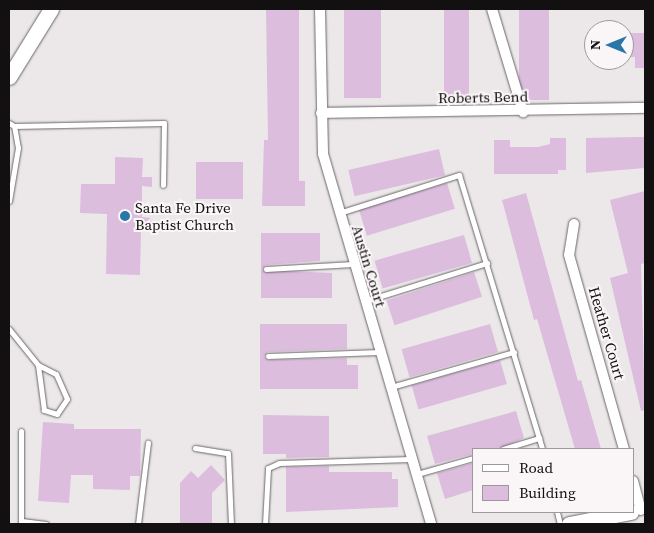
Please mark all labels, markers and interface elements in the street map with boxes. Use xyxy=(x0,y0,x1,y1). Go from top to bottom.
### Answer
north arrow xyxy=(584,20,634,70)
text: N xyxy=(585,40,605,50)
street label: Roberts Bend xyxy=(438,87,528,107)
place label: Santa Fe Drive Baptist Church xyxy=(135,198,234,233)
marker: Santa Fe Drive Baptist Church xyxy=(119,210,131,222)
street label: Austin Court xyxy=(348,223,390,309)
street label: Heather Court xyxy=(585,284,629,382)
legend xyxy=(472,448,634,513)
text: Road xyxy=(519,457,553,478)
text: Building xyxy=(519,482,576,503)

